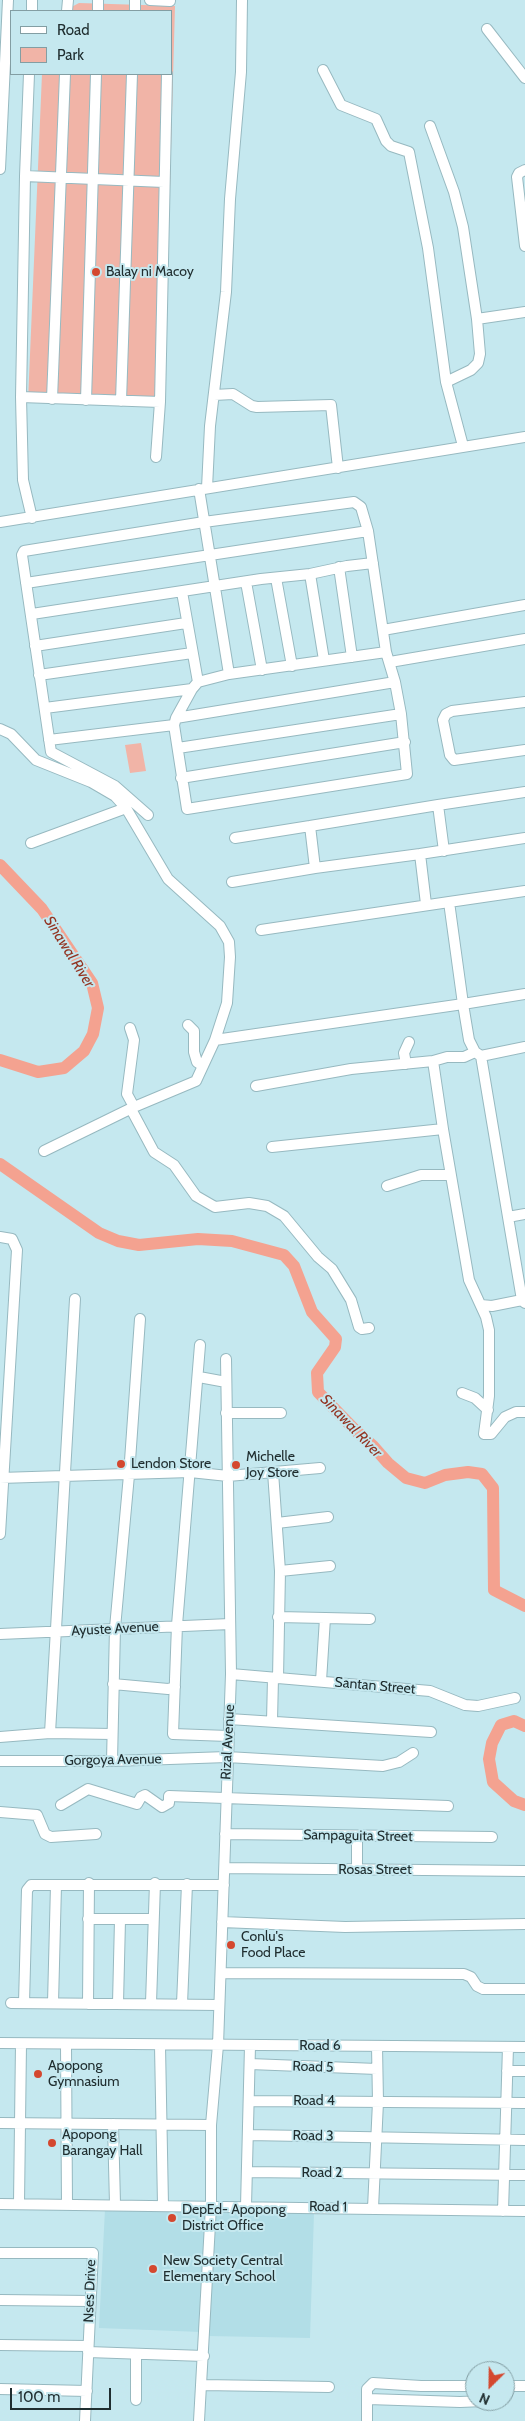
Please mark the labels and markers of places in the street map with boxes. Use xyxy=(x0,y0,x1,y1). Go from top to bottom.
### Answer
place label: Balay ni Macoy xyxy=(106,264,194,280)
marker: Balay ni Macoy xyxy=(90,266,102,278)
place label: Michelle Joy Store xyxy=(246,1449,299,1481)
place label: Lendon Store xyxy=(131,1456,211,1472)
marker: Lendon Store xyxy=(115,1458,127,1470)
marker: Michelle Joy Store xyxy=(230,1459,242,1471)
place label: Conlu's Food Place xyxy=(241,1929,305,1961)
marker: Conlu's Food Place xyxy=(225,1939,237,1951)
place label: Apopong Gymnasium xyxy=(48,2058,119,2090)
marker: Apopong Gymnasium xyxy=(32,2068,44,2080)
place label: Apopong Barangay Hall xyxy=(62,2127,143,2160)
marker: Apopong Barangay Hall xyxy=(46,2137,58,2149)
place label: DepEd- Apopong District Office xyxy=(182,2202,286,2234)
marker: DepEd- Apopong District Office xyxy=(166,2212,178,2224)
place label: New Society Central Elementary School xyxy=(163,2253,283,2286)
marker: New Society Central Elementary School xyxy=(147,2263,159,2275)

